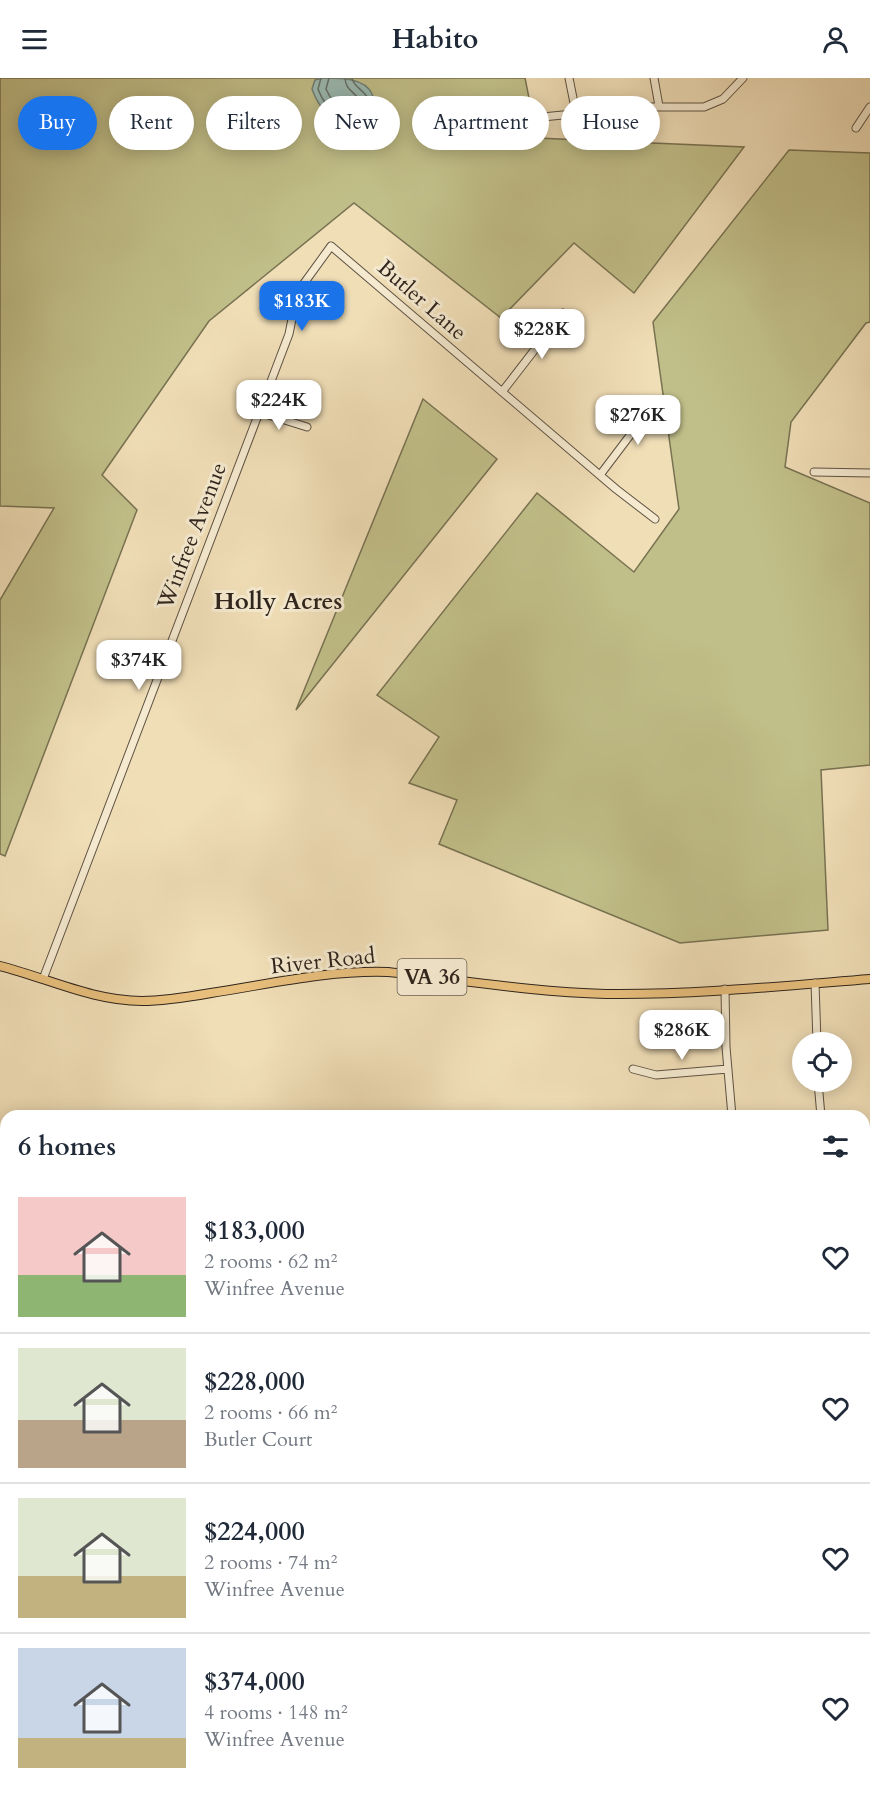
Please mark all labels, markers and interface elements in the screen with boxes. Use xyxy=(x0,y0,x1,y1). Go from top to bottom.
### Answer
text: Habito xyxy=(392,21,478,58)
icon: menu xyxy=(18,23,51,56)
icon: person xyxy=(819,23,852,56)
chip: Buy xyxy=(18,96,97,150)
chip: Rent xyxy=(109,96,194,150)
chip: Filters xyxy=(206,96,302,150)
chip: New xyxy=(314,96,400,150)
chip: Apartment xyxy=(412,96,549,150)
chip: House xyxy=(561,96,660,150)
street label: Butler Lane xyxy=(371,253,473,347)
pin: $183K xyxy=(260,281,344,332)
text: $183K xyxy=(273,287,331,314)
pin: $228K xyxy=(500,309,584,360)
text: $228K xyxy=(513,315,571,342)
pin: $224K xyxy=(237,380,321,431)
text: $224K xyxy=(250,386,308,413)
pin: $276K xyxy=(596,395,680,446)
text: $276K xyxy=(609,401,667,428)
street label: Winfree Avenue xyxy=(150,458,234,615)
district label: Holly Acres xyxy=(214,585,342,618)
pin: $374K xyxy=(97,640,181,691)
text: $374K xyxy=(110,646,168,673)
street label: River Road xyxy=(269,941,377,981)
road number: VA 36 xyxy=(398,959,466,995)
pin: $286K xyxy=(640,1010,724,1061)
text: $286K xyxy=(653,1016,711,1043)
map controls xyxy=(792,1032,852,1092)
button: locate xyxy=(792,1032,852,1092)
text: 6 homes xyxy=(18,1129,116,1164)
icon: filters xyxy=(819,1130,852,1163)
text: $183,000 xyxy=(204,1213,305,1248)
icon: home xyxy=(66,1221,138,1293)
icon: heart xyxy=(819,1241,852,1274)
text: 2 rooms · 62 m² xyxy=(204,1248,337,1275)
text: Winfree Avenue xyxy=(204,1275,345,1302)
text: $228,000 xyxy=(204,1364,305,1399)
icon: home xyxy=(66,1372,138,1444)
icon: heart xyxy=(819,1392,852,1425)
text: 2 rooms · 66 m² xyxy=(204,1399,337,1426)
text: Butler Court xyxy=(204,1426,312,1453)
text: $224,000 xyxy=(204,1514,305,1549)
icon: home xyxy=(66,1522,138,1594)
icon: heart xyxy=(819,1542,852,1575)
text: 2 rooms · 74 m² xyxy=(204,1549,337,1576)
text: Winfree Avenue xyxy=(204,1576,345,1603)
text: $374,000 xyxy=(204,1664,305,1699)
icon: home xyxy=(66,1672,138,1744)
icon: heart xyxy=(819,1692,852,1725)
text: 4 rooms · 148 m² xyxy=(204,1699,348,1726)
text: Winfree Avenue xyxy=(204,1726,345,1753)

